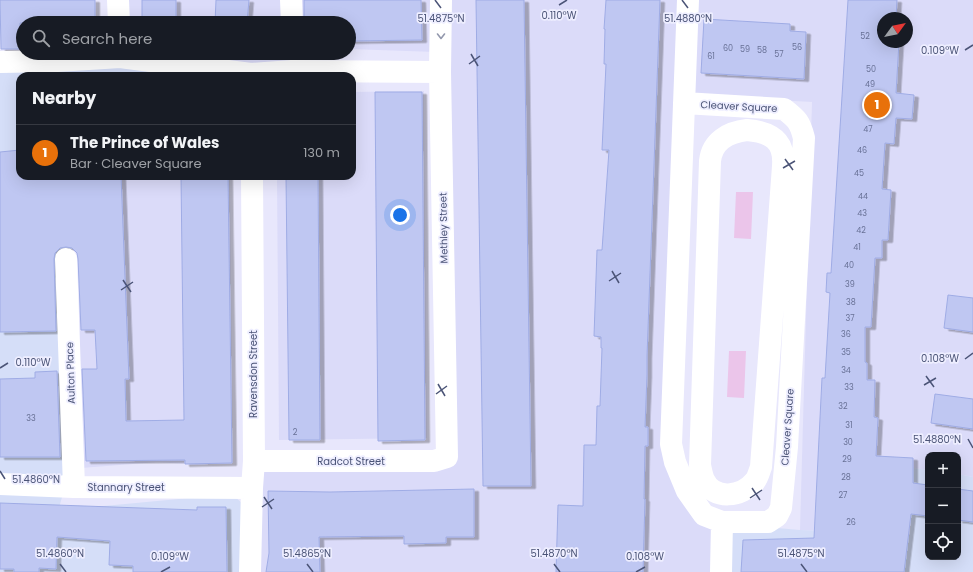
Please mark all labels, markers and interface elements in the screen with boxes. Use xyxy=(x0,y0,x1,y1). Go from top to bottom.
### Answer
text: 0.110°W xyxy=(542,8,577,23)
text: 51.4875°N xyxy=(417,11,465,26)
text: 51.4880°N xyxy=(664,11,712,26)
north arrow xyxy=(877,12,913,48)
search box xyxy=(16,16,356,60)
icon: search xyxy=(30,27,52,49)
text: Search here xyxy=(62,28,152,49)
house number: 52 xyxy=(860,31,870,42)
one-way arrow xyxy=(437,33,445,39)
house number: 56 xyxy=(792,42,802,53)
house number: 60 xyxy=(723,43,733,54)
text: 0.109°W xyxy=(921,43,959,58)
house number: 59 xyxy=(740,44,750,55)
house number: 58 xyxy=(757,45,767,56)
house number: 57 xyxy=(774,49,784,60)
house number: 61 xyxy=(707,51,715,62)
house number: 50 xyxy=(866,64,876,75)
house number: 49 xyxy=(865,79,875,90)
text: Nearby xyxy=(32,86,96,110)
pin: 1 xyxy=(864,90,890,120)
street label: Cleaver Square xyxy=(700,97,778,116)
house number: 47 xyxy=(863,124,873,135)
text: The Prince of Wales xyxy=(70,132,219,153)
text: 1 xyxy=(43,143,47,162)
text: 130 m xyxy=(303,143,340,162)
house number: 46 xyxy=(857,145,867,156)
text: Bar · Cleaver Square xyxy=(70,154,202,173)
house number: 45 xyxy=(854,168,864,179)
house number: 44 xyxy=(858,191,868,202)
street label: Methley Street xyxy=(435,192,452,264)
your location xyxy=(390,205,410,225)
house number: 43 xyxy=(857,208,867,219)
house number: 42 xyxy=(856,225,866,236)
house number: 41 xyxy=(853,242,861,253)
house number: 40 xyxy=(844,260,854,271)
house number: 39 xyxy=(845,279,855,290)
house number: 38 xyxy=(846,297,856,308)
house number: 37 xyxy=(845,313,855,324)
house number: 36 xyxy=(841,329,851,340)
street label: Ravensdon Street xyxy=(246,330,261,418)
street label: Aulton Place xyxy=(62,342,79,404)
house number: 35 xyxy=(841,347,851,358)
text: 0.108°W xyxy=(921,351,959,366)
text: 0.110°W xyxy=(16,355,51,370)
house number: 34 xyxy=(841,365,851,376)
house number: 33 xyxy=(844,382,854,393)
street label: Cleaver Square xyxy=(777,388,798,466)
house number: 32 xyxy=(838,401,848,412)
house number: 33 xyxy=(26,413,36,424)
house number: 31 xyxy=(845,420,853,431)
house number: 2 xyxy=(293,427,298,438)
text: 51.4880°N xyxy=(913,432,961,447)
house number: 30 xyxy=(843,437,853,448)
map controls xyxy=(925,452,961,560)
button: + xyxy=(925,452,961,488)
street label: Radcot Street xyxy=(317,454,385,469)
house number: 29 xyxy=(842,454,852,465)
text: 51.4860°N xyxy=(12,472,60,487)
house number: 28 xyxy=(841,472,851,483)
street label: Stannary Street xyxy=(87,480,165,495)
button: − xyxy=(925,488,961,524)
house number: 27 xyxy=(839,490,848,501)
house number: 26 xyxy=(846,517,856,528)
button: locate xyxy=(925,524,961,560)
text: 51.4860°N xyxy=(36,546,84,561)
text: 51.4865°N xyxy=(283,546,331,561)
text: 51.4870°N xyxy=(530,546,578,561)
text: 51.4875°N xyxy=(777,546,825,561)
text: 0.109°W xyxy=(151,549,189,564)
text: 0.108°W xyxy=(626,549,664,564)

